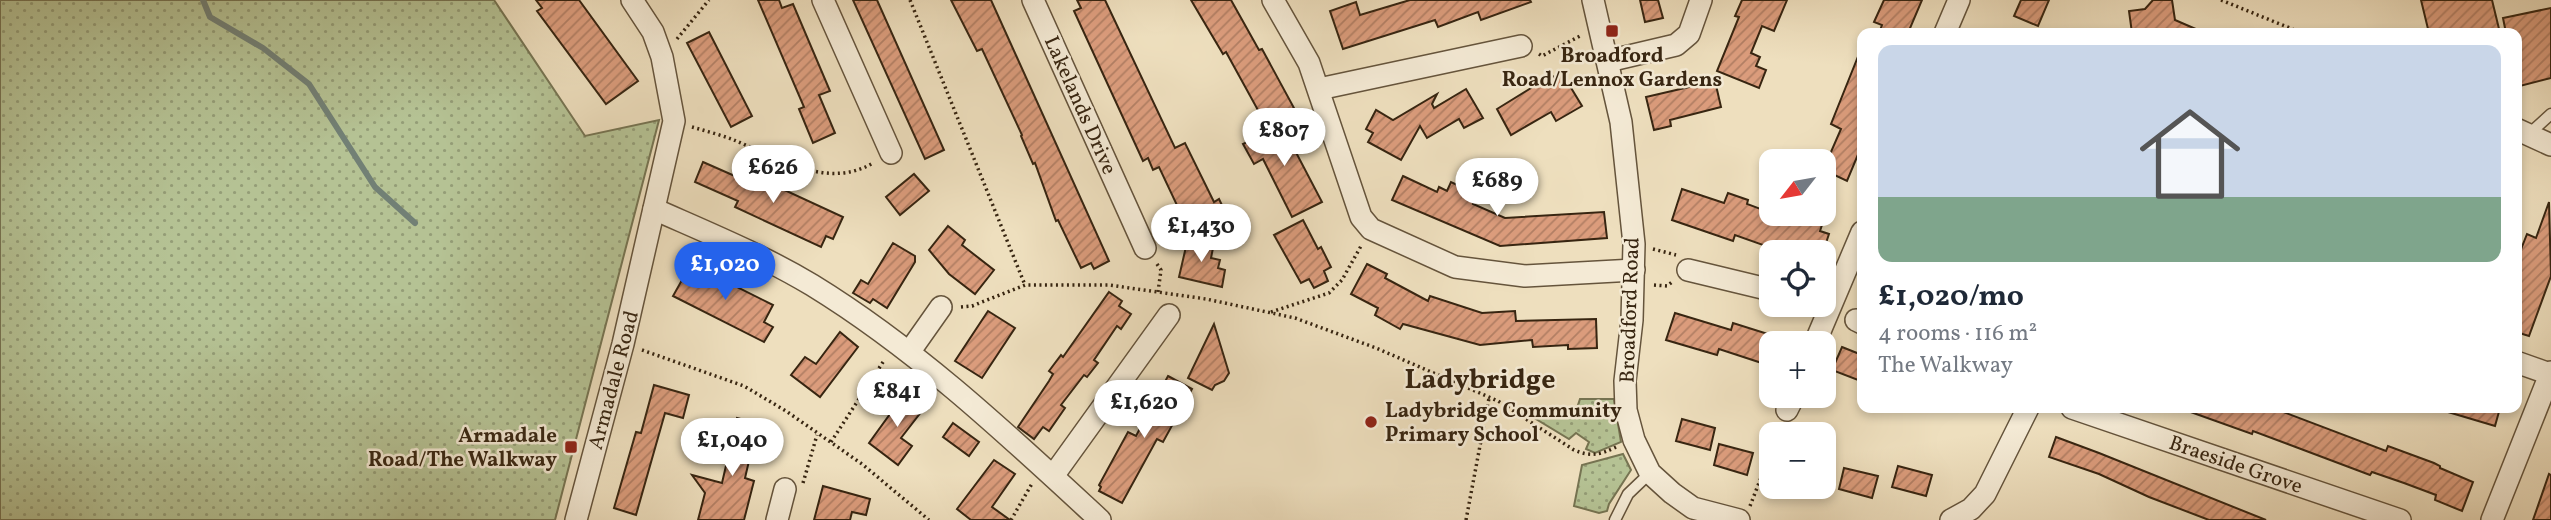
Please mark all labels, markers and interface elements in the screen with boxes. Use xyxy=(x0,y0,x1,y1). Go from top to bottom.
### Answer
marker: Broadford Road/Lennox Gardens xyxy=(1604,23,1620,39)
street label: Lakelands Drive xyxy=(1036,32,1123,180)
place label: Broadford Road/Lennox Gardens xyxy=(1502,42,1722,95)
icon: home xyxy=(2127,91,2253,217)
pin: £807 xyxy=(1243,108,1325,168)
text: £807 xyxy=(1259,115,1310,147)
pin: £626 xyxy=(732,146,814,205)
north arrow xyxy=(1759,149,1836,226)
map controls xyxy=(1759,149,1836,499)
text: £626 xyxy=(748,152,798,184)
pin: £689 xyxy=(1456,158,1538,218)
text: £689 xyxy=(1471,165,1523,197)
pin: £1,430 xyxy=(1144,204,1258,264)
text: £1,430 xyxy=(1167,211,1235,243)
street label: Broadford Road xyxy=(1613,237,1648,384)
button: locate xyxy=(1759,240,1836,317)
pin: £1,020 xyxy=(668,243,782,302)
text: £1,020 xyxy=(690,249,760,281)
text: £1,020/mo xyxy=(1878,276,2024,318)
street label: Armadale Road xyxy=(582,308,647,453)
text: 4 rooms · 116 m² xyxy=(1878,318,2037,350)
button: + xyxy=(1759,331,1836,408)
text: The Walkway xyxy=(1878,350,2013,382)
district label: Ladybridge xyxy=(1404,361,1556,400)
pin: £841 xyxy=(856,370,938,429)
text: £841 xyxy=(873,376,921,408)
pin: £1,620 xyxy=(1087,380,1201,440)
text: £1,620 xyxy=(1110,387,1178,419)
place label: Ladybridge Community Primary School xyxy=(1385,397,1622,450)
marker: Ladybridge Community Primary School xyxy=(1363,414,1379,430)
pin: £1,040 xyxy=(675,419,789,478)
place label: Armadale Road/The Walkway xyxy=(368,422,557,475)
button: − xyxy=(1759,422,1836,499)
text: £1,040 xyxy=(697,425,767,457)
street label: Braeside Grove xyxy=(2165,429,2306,502)
marker: Armadale Road/The Walkway xyxy=(563,439,579,455)

